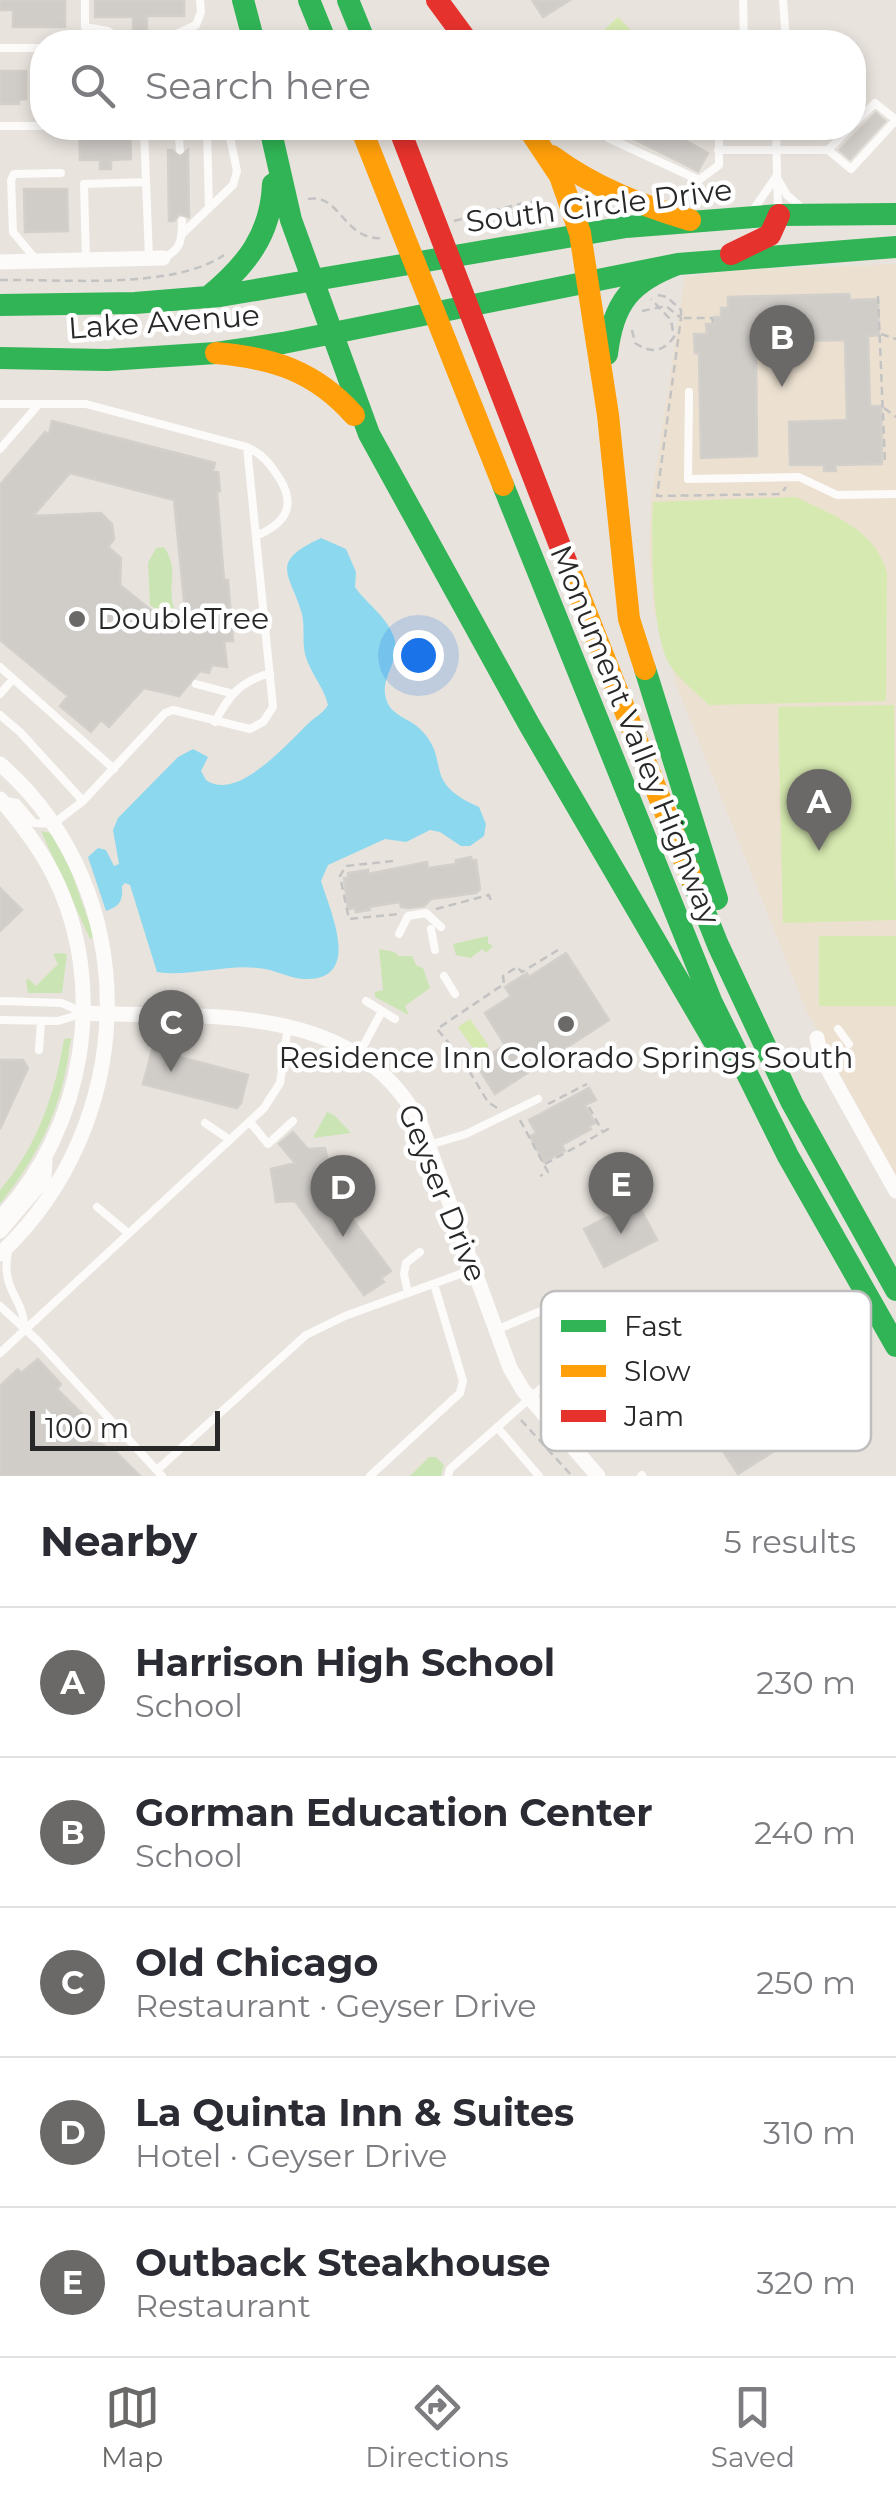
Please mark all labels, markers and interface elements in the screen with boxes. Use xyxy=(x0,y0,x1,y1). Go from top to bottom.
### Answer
search box xyxy=(30,30,866,140)
icon: search xyxy=(65,58,120,113)
text: Search here xyxy=(145,62,371,109)
street label: South Circle Drive xyxy=(464,171,734,240)
street label: Lake Avenue xyxy=(67,296,261,347)
pin: B xyxy=(750,304,814,387)
street label: Monument Valley Highway xyxy=(542,540,729,930)
place label: DoubleTree xyxy=(97,600,269,637)
marker: DoubleTree xyxy=(66,608,88,630)
your location xyxy=(393,630,444,681)
pin: A xyxy=(786,768,852,851)
pin: C xyxy=(138,990,204,1072)
marker: Residence Inn Colorado Springs South xyxy=(555,1013,577,1035)
place label: Residence Inn Colorado Springs South xyxy=(278,1039,854,1076)
street label: Geyser Drive xyxy=(390,1099,495,1287)
pin: E xyxy=(588,1152,654,1234)
pin: D xyxy=(310,1154,376,1237)
legend xyxy=(541,1291,871,1451)
text: Fast xyxy=(624,1309,683,1343)
text: Slow xyxy=(624,1354,691,1388)
text: Jam xyxy=(623,1399,684,1433)
scale bar xyxy=(30,1406,220,1450)
text: 100 m xyxy=(45,1411,129,1445)
text: Nearby xyxy=(40,1515,197,1567)
text: 5 results xyxy=(724,1522,856,1561)
text: Harrison High School xyxy=(135,1639,555,1686)
text: A xyxy=(60,1663,85,1702)
text: 230 m xyxy=(756,1663,856,1702)
text: School xyxy=(135,1686,243,1725)
text: Gorman Education Center xyxy=(135,1789,653,1836)
text: B xyxy=(60,1813,85,1852)
text: 240 m xyxy=(754,1813,856,1852)
text: School xyxy=(135,1836,243,1875)
text: Old Chicago xyxy=(135,1939,378,1986)
text: C xyxy=(61,1963,84,2002)
text: 250 m xyxy=(756,1963,856,2002)
text: Restaurant · Geyser Drive xyxy=(135,1986,537,2025)
text: La Quinta Inn & Suites xyxy=(135,2089,574,2136)
text: D xyxy=(59,2113,86,2152)
text: 310 m xyxy=(763,2113,856,2152)
text: Hotel · Geyser Drive xyxy=(135,2136,447,2175)
text: Outback Steakhouse xyxy=(135,2239,551,2286)
text: E xyxy=(62,2263,83,2302)
text: 320 m xyxy=(756,2263,856,2302)
text: Restaurant xyxy=(135,2286,311,2325)
tab: Map xyxy=(101,2380,163,2474)
tab: Directions xyxy=(365,2380,509,2474)
tab: Saved xyxy=(711,2380,795,2474)

